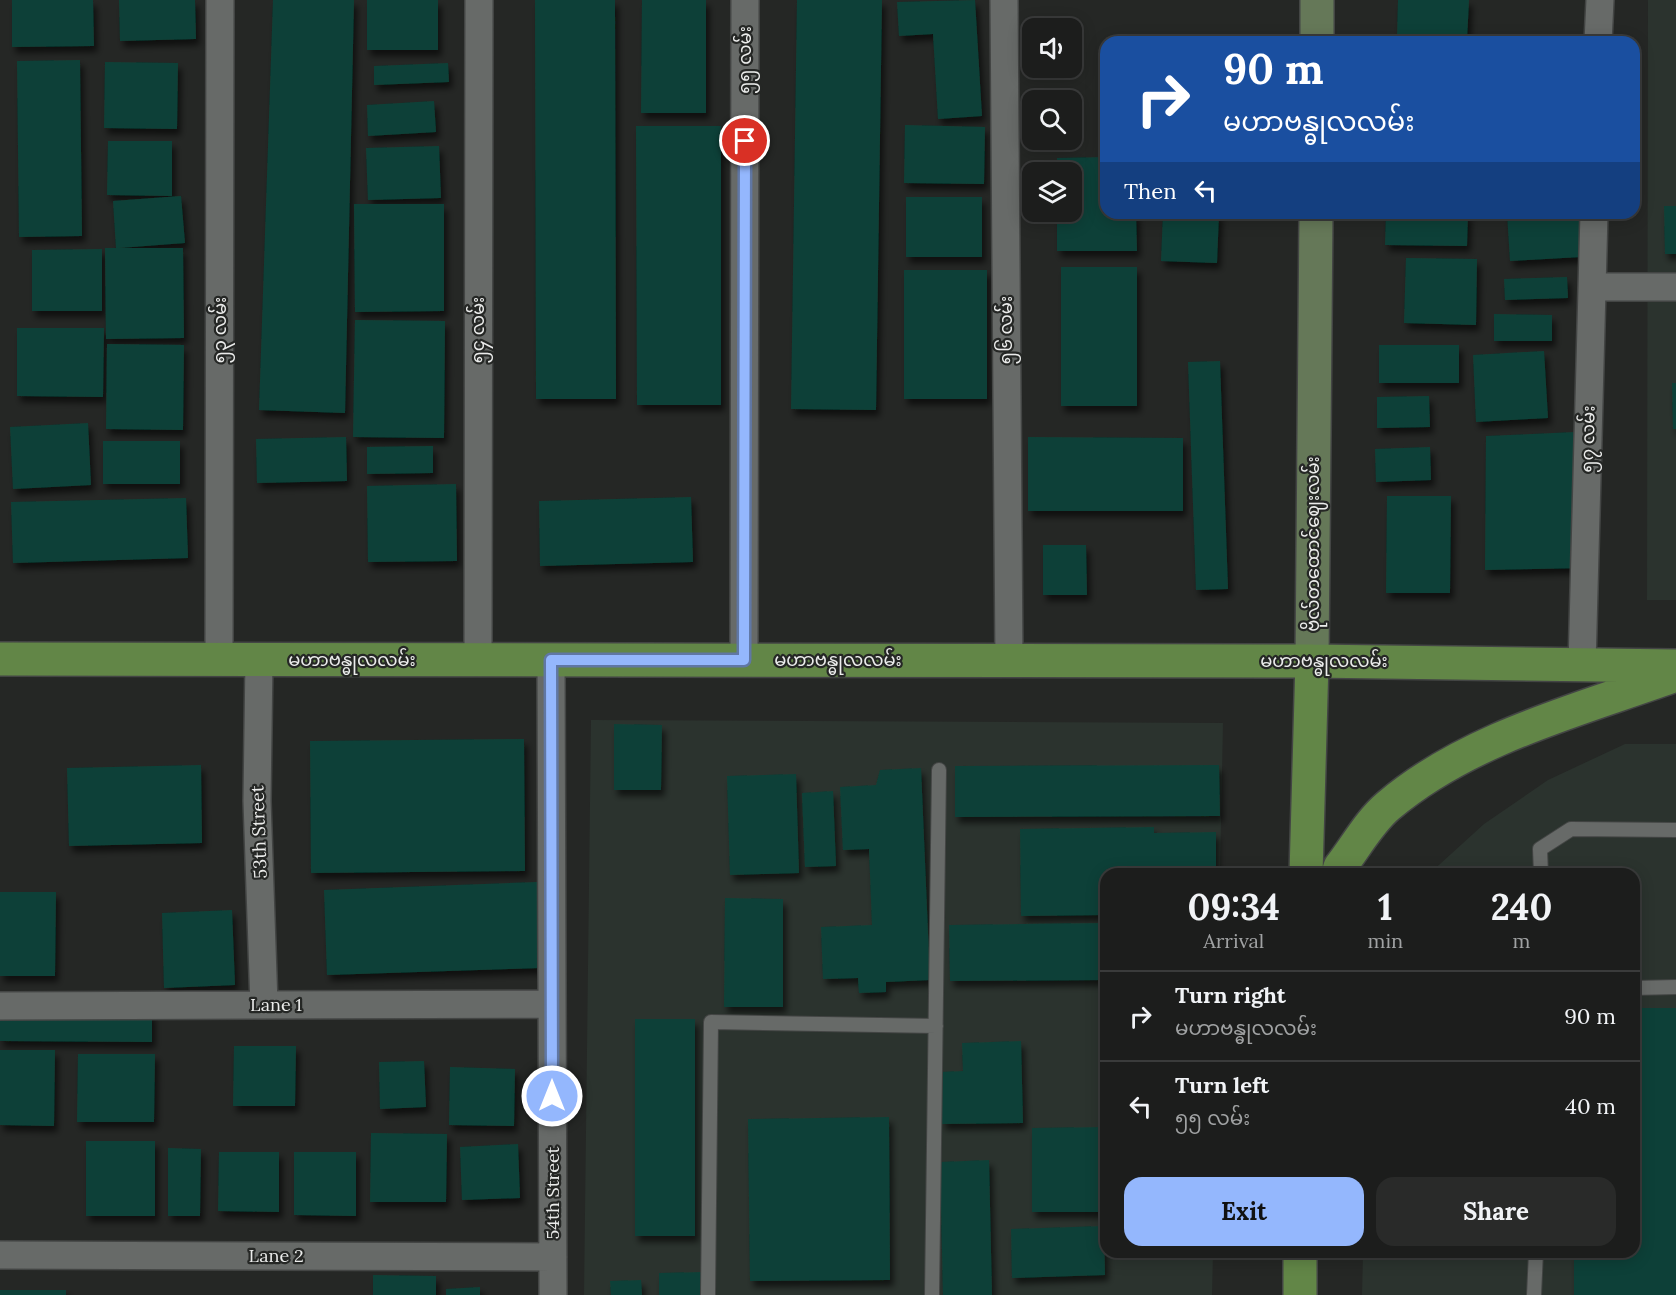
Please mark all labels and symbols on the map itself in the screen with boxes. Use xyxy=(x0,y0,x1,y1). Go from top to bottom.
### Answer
street label: ၅၅ လမ်း xyxy=(732,26,760,94)
pin xyxy=(719,115,770,166)
street label: ၅၆ လမ်း xyxy=(993,296,1021,364)
street label: ၅၃ လမ်း xyxy=(207,297,235,363)
street label: ၅၄ လမ်း xyxy=(465,297,493,363)
street label: ၅၇ လမ်း xyxy=(1574,405,1604,473)
street label: ဗိုလ်တထောင်ဈေးလမ်း xyxy=(1299,456,1328,632)
street label: မဟာဗန္ဓုလလမ်း xyxy=(288,647,416,675)
street label: မဟာဗန္ဓုလလမ်း xyxy=(774,647,902,675)
street label: မဟာဗန္ဓုလလမ်း xyxy=(1260,648,1388,676)
street label: 53th Street xyxy=(245,785,272,879)
street label: Lane 1 xyxy=(250,993,302,1016)
position arrow xyxy=(520,1064,584,1128)
street label: 54th Street xyxy=(541,1146,564,1240)
street label: Lane 2 xyxy=(248,1244,304,1267)

